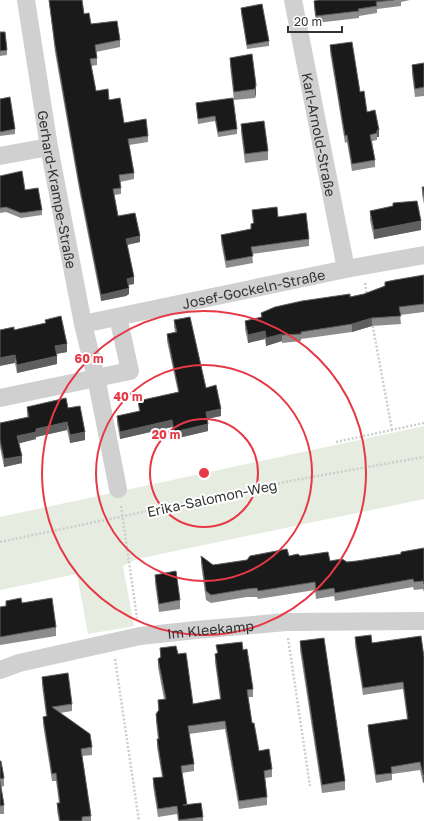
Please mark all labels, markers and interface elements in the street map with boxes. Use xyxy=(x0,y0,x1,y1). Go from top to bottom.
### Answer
scale bar xyxy=(288,8,342,34)
text: 20 m xyxy=(294,14,322,29)
street label: Karl-Arnold-Straße xyxy=(299,71,340,198)
street label: Gerhard-Krampe-Straße xyxy=(35,109,81,270)
street label: Josef-Gockeln-Straße xyxy=(180,265,326,312)
text: 60 m xyxy=(75,351,103,366)
text: 40 m xyxy=(114,389,142,404)
text: 20 m xyxy=(152,427,180,442)
centre of rings xyxy=(197,466,211,480)
street label: Erika-Salomon-Weg xyxy=(145,476,279,520)
street label: Im Kleekamp xyxy=(166,616,255,642)

